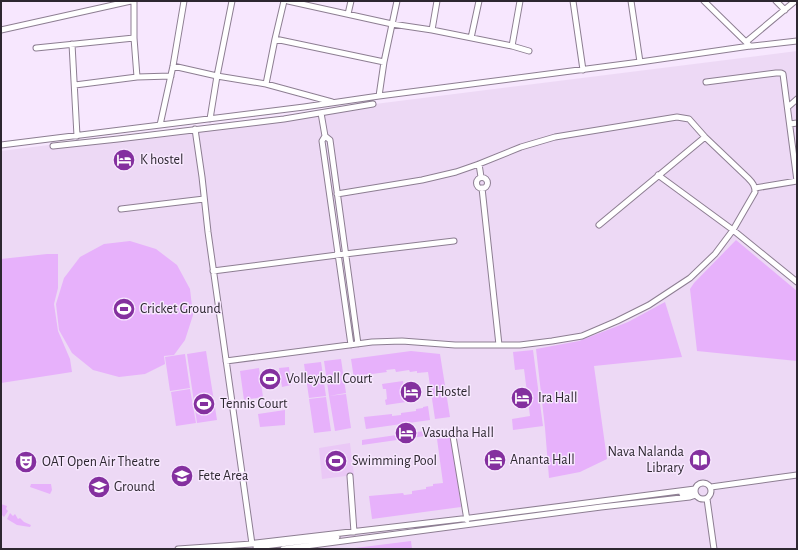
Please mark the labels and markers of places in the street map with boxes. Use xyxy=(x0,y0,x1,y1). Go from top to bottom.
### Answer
hotel icon: K hostel xyxy=(111,147,137,173)
place label: K hostel xyxy=(140,153,183,167)
sports icon: Cricket Ground xyxy=(111,296,137,322)
place label: Cricket Ground xyxy=(140,302,221,316)
sports icon: Volleyball Court xyxy=(257,366,283,392)
place label: Volleyball Court xyxy=(286,372,373,386)
hotel icon: E Hostel xyxy=(398,379,424,405)
place label: E Hostel xyxy=(426,385,471,399)
hotel icon: Ira Hall xyxy=(509,385,535,411)
sports icon: Tennis Court xyxy=(191,391,217,417)
place label: Ira Hall xyxy=(538,391,577,405)
place label: Tennis Court xyxy=(220,397,288,411)
hotel icon: Vasudha Hall xyxy=(393,420,419,446)
place label: Vasudha Hall xyxy=(422,426,494,440)
place label: Nava Nalanda Library xyxy=(607,445,685,475)
hotel icon: Ananta Hall xyxy=(482,447,508,473)
library icon: Nava Nalanda Library xyxy=(687,447,713,473)
sports icon: Swimming Pool xyxy=(323,448,349,474)
theatre icon: OAT Open Air Theatre xyxy=(13,449,39,475)
place label: Ananta Hall xyxy=(510,453,575,467)
place label: Swimming Pool xyxy=(352,454,437,468)
place label: OAT Open Air Theatre xyxy=(42,455,160,469)
school or university icon: Fete Area xyxy=(169,463,195,489)
place label: Fete Area xyxy=(198,469,249,483)
school or university icon: Ground xyxy=(86,474,112,500)
place label: Ground xyxy=(114,480,155,494)

